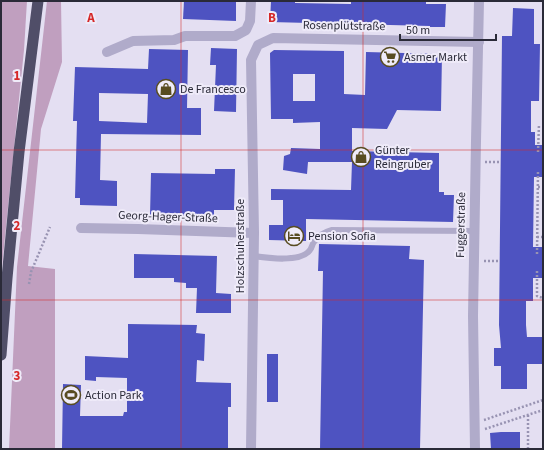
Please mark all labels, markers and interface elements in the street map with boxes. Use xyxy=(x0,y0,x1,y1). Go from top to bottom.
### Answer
text: A xyxy=(86,9,95,27)
text: B xyxy=(268,9,276,27)
scale bar xyxy=(400,16,496,42)
street label: Rosenplütstraße xyxy=(303,17,385,35)
text: 50 m xyxy=(406,22,430,39)
supermarket icon: Asmer Markt xyxy=(379,46,401,68)
place label: Asmer Markt xyxy=(404,49,467,66)
text: 1 xyxy=(14,67,21,85)
shop icon: De Francesco xyxy=(155,78,177,100)
place label: De Francesco xyxy=(180,81,246,98)
place label: Günter Reingruber xyxy=(375,142,432,173)
shop icon: Günter Reingruber xyxy=(350,146,372,168)
street label: Fuggerstraße xyxy=(452,192,470,258)
street label: Holzschuherstraße xyxy=(232,199,249,293)
street label: Georg-Hager-Straße xyxy=(118,207,218,227)
text: 2 xyxy=(14,217,21,235)
hotel icon: Pension Sofia xyxy=(283,225,305,247)
place label: Pension Sofia xyxy=(308,228,376,245)
text: 3 xyxy=(14,367,21,385)
sports icon: Action Park xyxy=(60,384,82,406)
place label: Action Park xyxy=(85,387,142,404)

